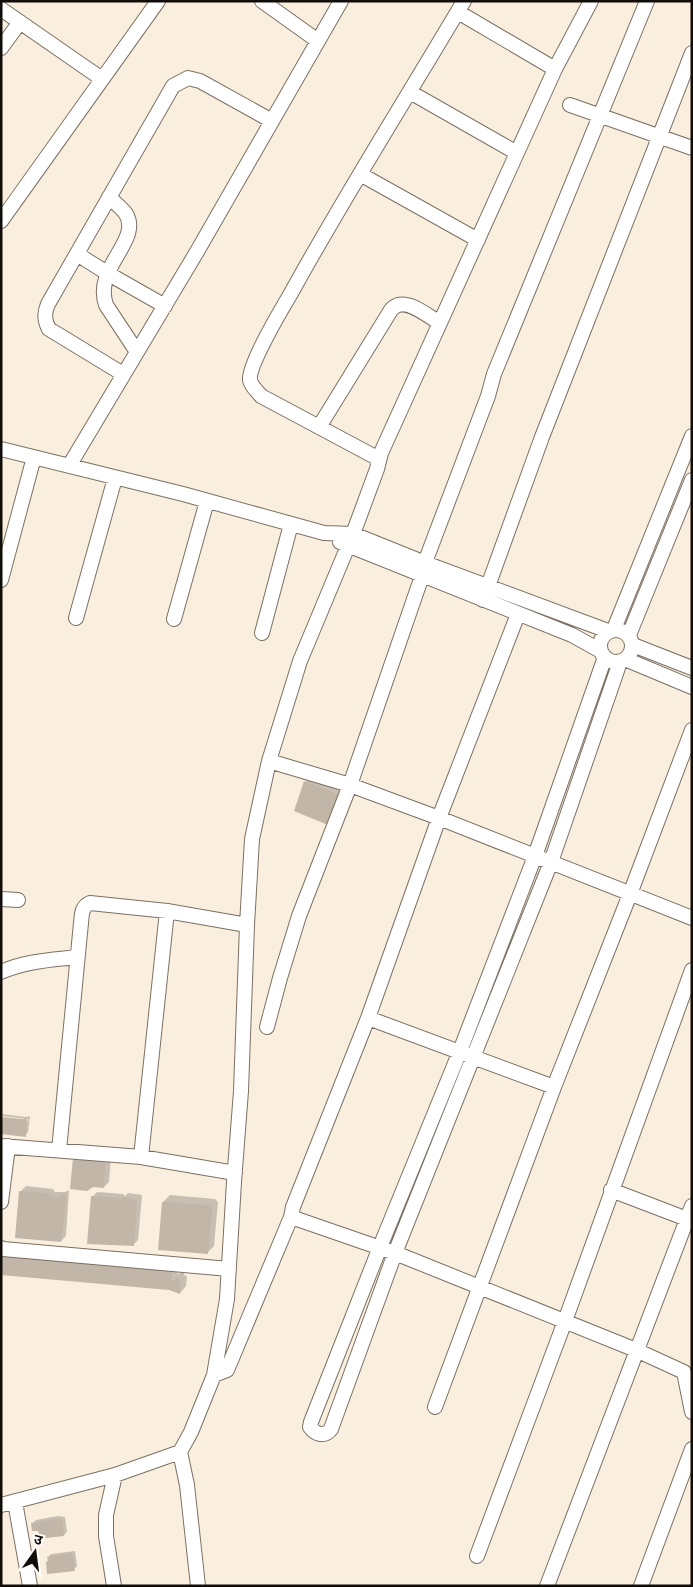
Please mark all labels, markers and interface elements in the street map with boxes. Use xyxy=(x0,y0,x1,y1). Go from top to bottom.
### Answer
north arrow xyxy=(10,1527,60,1577)
text: उ xyxy=(32,1530,45,1548)

